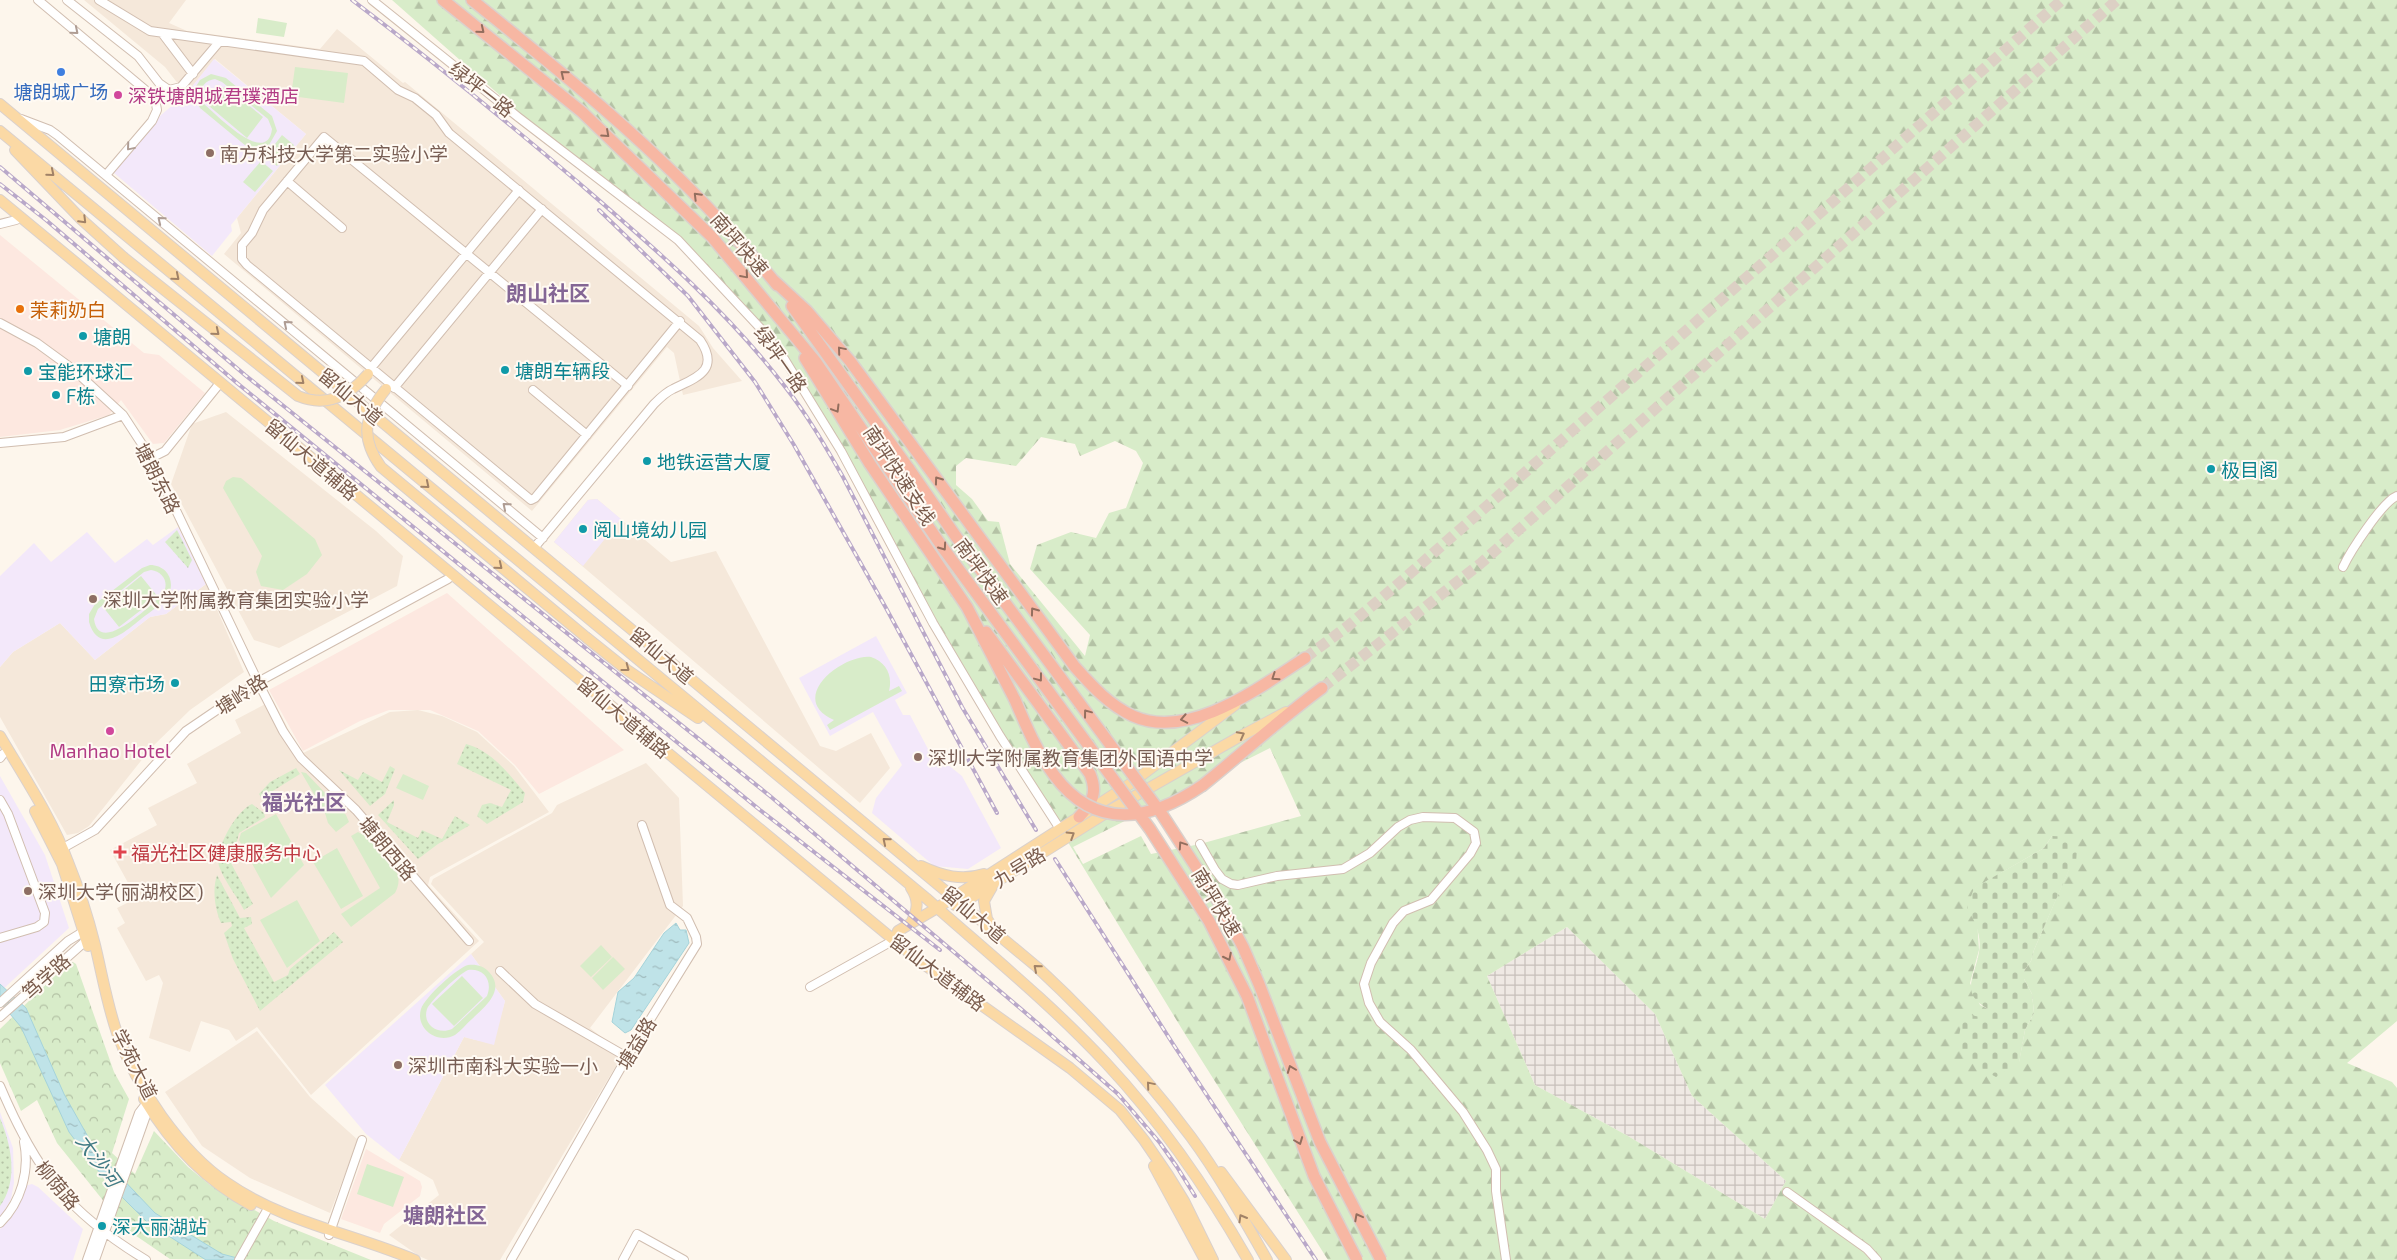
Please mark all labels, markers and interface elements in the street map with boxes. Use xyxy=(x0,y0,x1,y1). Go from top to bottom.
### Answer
one-way arrow xyxy=(475,25,484,33)
one-way arrow xyxy=(70,26,79,35)
street label: 绿坪一路 xyxy=(445,57,519,121)
marker: 塘朗城广场 xyxy=(55,66,67,78)
one-way arrow xyxy=(561,71,570,80)
place label: 塘朗城广场 xyxy=(13,80,109,103)
place label: 深铁塘朗城君璞酒店 xyxy=(128,84,299,107)
marker: 深铁塘朗城君璞酒店 xyxy=(112,89,124,101)
one-way arrow xyxy=(601,128,610,137)
one-way arrow xyxy=(127,141,135,150)
place label: 南方科技大学第二实验小学 xyxy=(220,142,448,165)
marker: 南方科技大学第二实验小学 xyxy=(204,147,216,159)
one-way arrow xyxy=(45,168,54,176)
one-way arrow xyxy=(693,193,702,202)
street label: 南坪快速 xyxy=(706,208,774,280)
one-way arrow xyxy=(77,215,86,224)
one-way arrow xyxy=(158,217,167,226)
one-way arrow xyxy=(739,269,748,278)
one-way arrow xyxy=(170,272,179,280)
district label: 朗山社区 xyxy=(506,280,590,305)
place label: 茉莉奶白 xyxy=(30,298,106,321)
marker: 茉莉奶白 xyxy=(14,303,26,315)
one-way arrow xyxy=(283,321,292,330)
street label: 绿坪一路 xyxy=(750,321,812,397)
place label: 塘朗 xyxy=(93,325,131,348)
one-way arrow xyxy=(210,326,219,334)
marker: 塘朗 xyxy=(77,330,89,342)
one-way arrow xyxy=(837,346,846,355)
place label: 塘朗车辆段 xyxy=(515,359,610,382)
place label: 宝能环球汇 xyxy=(38,360,133,383)
street label: 留仙大道 xyxy=(314,363,388,429)
marker: 塘朗车辆段 xyxy=(499,364,511,376)
marker: 宝能环球汇 xyxy=(22,365,34,377)
one-way arrow xyxy=(295,376,304,384)
place label: F栋 xyxy=(66,384,95,407)
marker: F栋 xyxy=(50,389,62,401)
one-way arrow xyxy=(830,403,839,412)
street label: 留仙大道辅路 xyxy=(261,414,363,504)
street label: 南坪快速支线 xyxy=(859,421,941,529)
street label: 塘朗东路 xyxy=(130,439,186,517)
place label: 地铁运营大厦 xyxy=(657,450,771,473)
marker: 地铁运营大厦 xyxy=(641,455,653,467)
place label: 极目阁 xyxy=(2221,458,2278,481)
marker: 极目阁 xyxy=(2205,463,2217,475)
one-way arrow xyxy=(935,476,944,486)
one-way arrow xyxy=(420,480,429,488)
one-way arrow xyxy=(502,503,511,512)
place label: 阅山境幼儿园 xyxy=(593,518,707,541)
marker: 阅山境幼儿园 xyxy=(577,523,589,535)
street label: 南坪快速 xyxy=(950,533,1014,609)
one-way arrow xyxy=(937,541,945,550)
one-way arrow xyxy=(493,560,502,568)
place label: 深圳大学附属教育集团实验小学 xyxy=(103,588,369,611)
marker: 深圳大学附属教育集团实验小学 xyxy=(87,593,99,605)
one-way arrow xyxy=(1031,607,1040,617)
street label: 留仙大道 xyxy=(625,622,699,688)
one-way arrow xyxy=(620,663,629,672)
street label: 塘岭路 xyxy=(211,669,271,719)
one-way arrow xyxy=(1271,671,1281,680)
place label: 田寮市场 xyxy=(89,672,165,695)
street label: 留仙大道辅路 xyxy=(573,672,675,762)
one-way arrow xyxy=(1033,672,1042,682)
marker: 田寮市场 xyxy=(169,677,181,689)
one-way arrow xyxy=(1084,709,1093,719)
one-way arrow xyxy=(1179,714,1188,724)
marker: Manhao Hotel xyxy=(104,725,116,737)
one-way arrow xyxy=(1236,731,1245,741)
place label: Manhao Hotel xyxy=(49,739,171,762)
place label: 深圳大学附属教育集团外国语中学 xyxy=(928,746,1213,769)
marker: 深圳大学附属教育集团外国语中学 xyxy=(912,751,924,763)
district label: 福光社区 xyxy=(262,789,346,814)
street label: 塘朗西路 xyxy=(355,811,421,885)
one-way arrow xyxy=(1065,832,1074,841)
one-way arrow xyxy=(882,838,891,847)
place label: 福光社区健康服务中心 xyxy=(131,841,321,864)
one-way arrow xyxy=(1179,841,1188,851)
street label: 九号路 xyxy=(989,842,1049,892)
marker: 福光社区健康服务中心 xyxy=(113,845,127,859)
street label: 南坪快速 xyxy=(1188,863,1246,941)
place label: 深圳大学(丽湖校区) xyxy=(38,880,204,903)
street label: 留仙大道 xyxy=(937,881,1011,947)
marker: 深圳大学(丽湖校区) xyxy=(22,885,34,897)
street label: 留仙大道辅路 xyxy=(886,929,990,1015)
street label: 笃学路 xyxy=(17,948,75,1004)
one-way arrow xyxy=(1222,952,1232,961)
one-way arrow xyxy=(1034,964,1043,973)
street label: 塘益路 xyxy=(611,1013,661,1073)
street label: 学苑大道 xyxy=(107,1025,163,1103)
place label: 深圳市南科大实验一小 xyxy=(408,1054,598,1077)
marker: 深圳市南科大实验一小 xyxy=(392,1059,404,1071)
one-way arrow xyxy=(1287,1065,1297,1074)
one-way arrow xyxy=(1146,1081,1155,1090)
water label: 大沙河 xyxy=(72,1129,129,1195)
one-way arrow xyxy=(1293,1136,1304,1145)
street label: 柳荫路 xyxy=(31,1156,85,1214)
district label: 塘朗社区 xyxy=(403,1202,487,1227)
one-way arrow xyxy=(1354,1213,1364,1222)
one-way arrow xyxy=(1239,1214,1249,1223)
place label: 深大丽湖站 xyxy=(112,1215,207,1238)
marker: 深大丽湖站 xyxy=(96,1220,108,1232)

